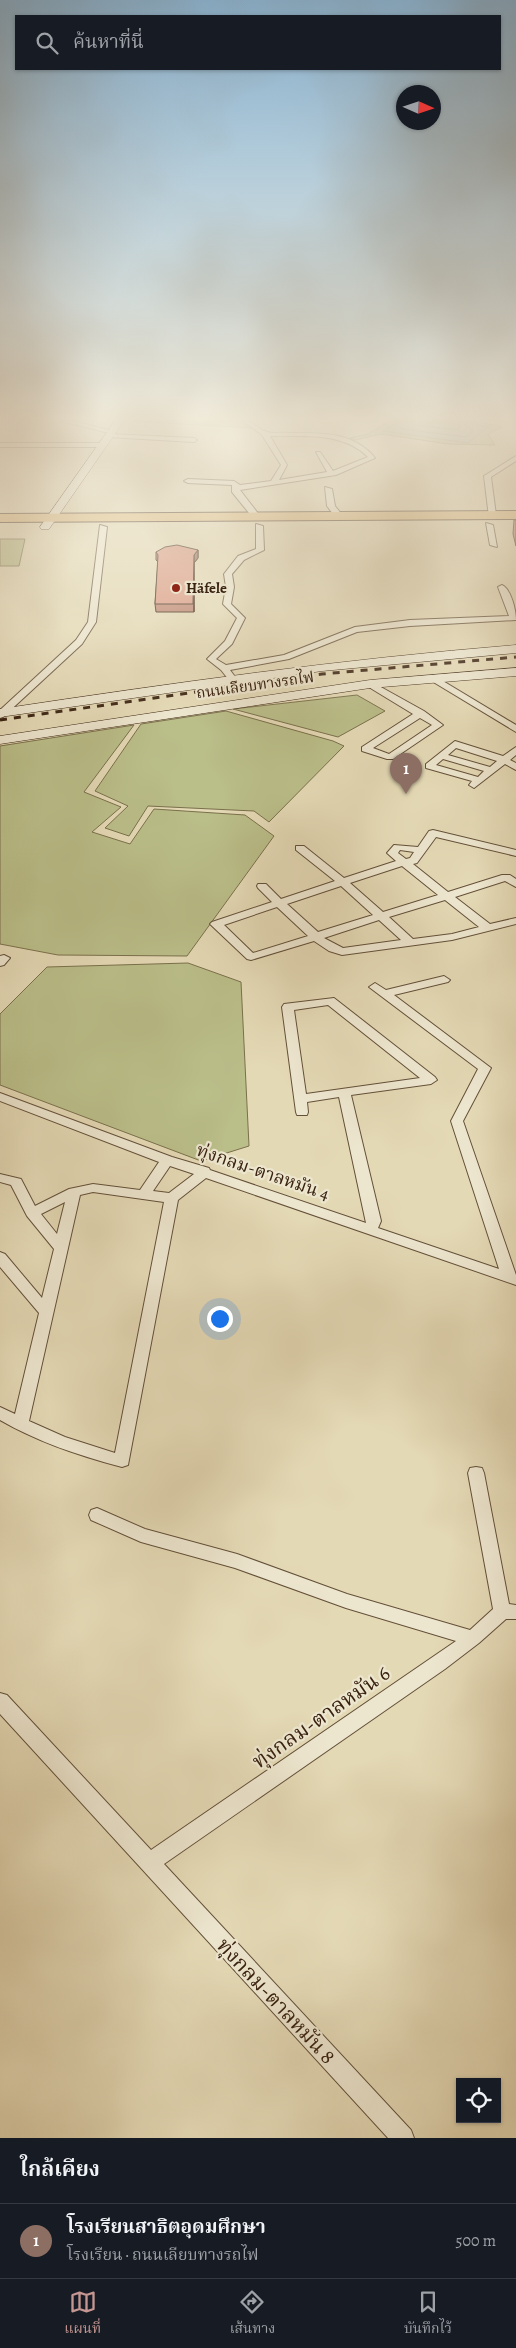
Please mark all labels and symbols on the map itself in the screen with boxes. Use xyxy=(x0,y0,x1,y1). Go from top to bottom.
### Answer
north arrow xyxy=(396,85,441,130)
place label: Häfele xyxy=(186,578,227,598)
marker: Häfele xyxy=(170,582,182,594)
street label: ถนนเลียบทางรถไฟ xyxy=(195,666,315,703)
pin: 1 xyxy=(390,753,422,794)
street label: ทุ่งกลม-ตาลหมัน 4 xyxy=(193,1138,333,1206)
your location xyxy=(207,1306,233,1332)
street label: ทุ่งกลม-ตาลหมัน 6 xyxy=(247,1659,396,1775)
street label: ทุ่งกลม-ตาลหมัน 8 xyxy=(210,1932,342,2070)

